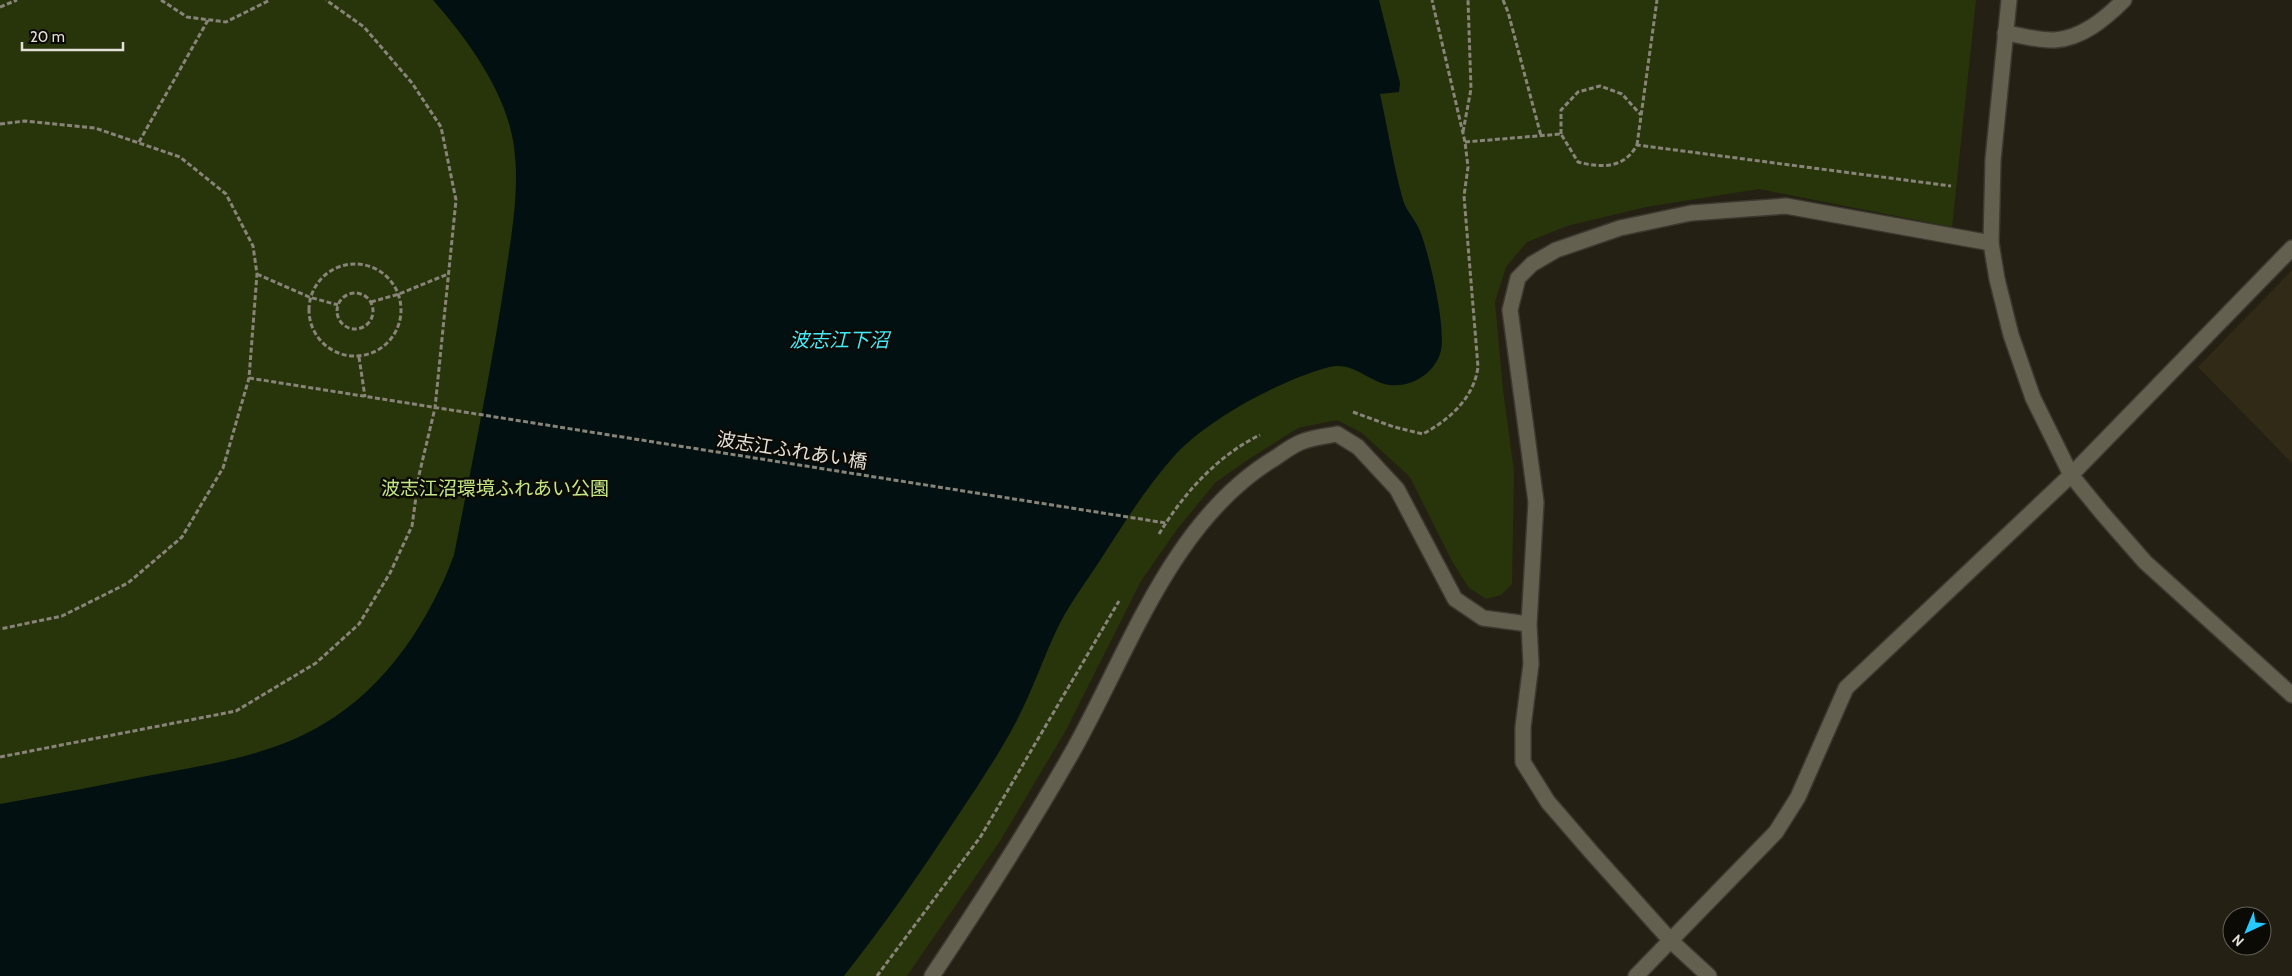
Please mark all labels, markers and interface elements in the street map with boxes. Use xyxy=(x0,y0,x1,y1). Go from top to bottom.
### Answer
scale bar xyxy=(22,20,124,52)
text: 20 m xyxy=(30,28,65,46)
water label: 波志江下沼 xyxy=(789,328,892,352)
street label: 波志江ふれあい橋 xyxy=(715,427,869,474)
park label: 波志江沼環境ふれあい公園 xyxy=(381,477,609,500)
north arrow xyxy=(2222,906,2272,956)
text: N xyxy=(2228,930,2248,950)

